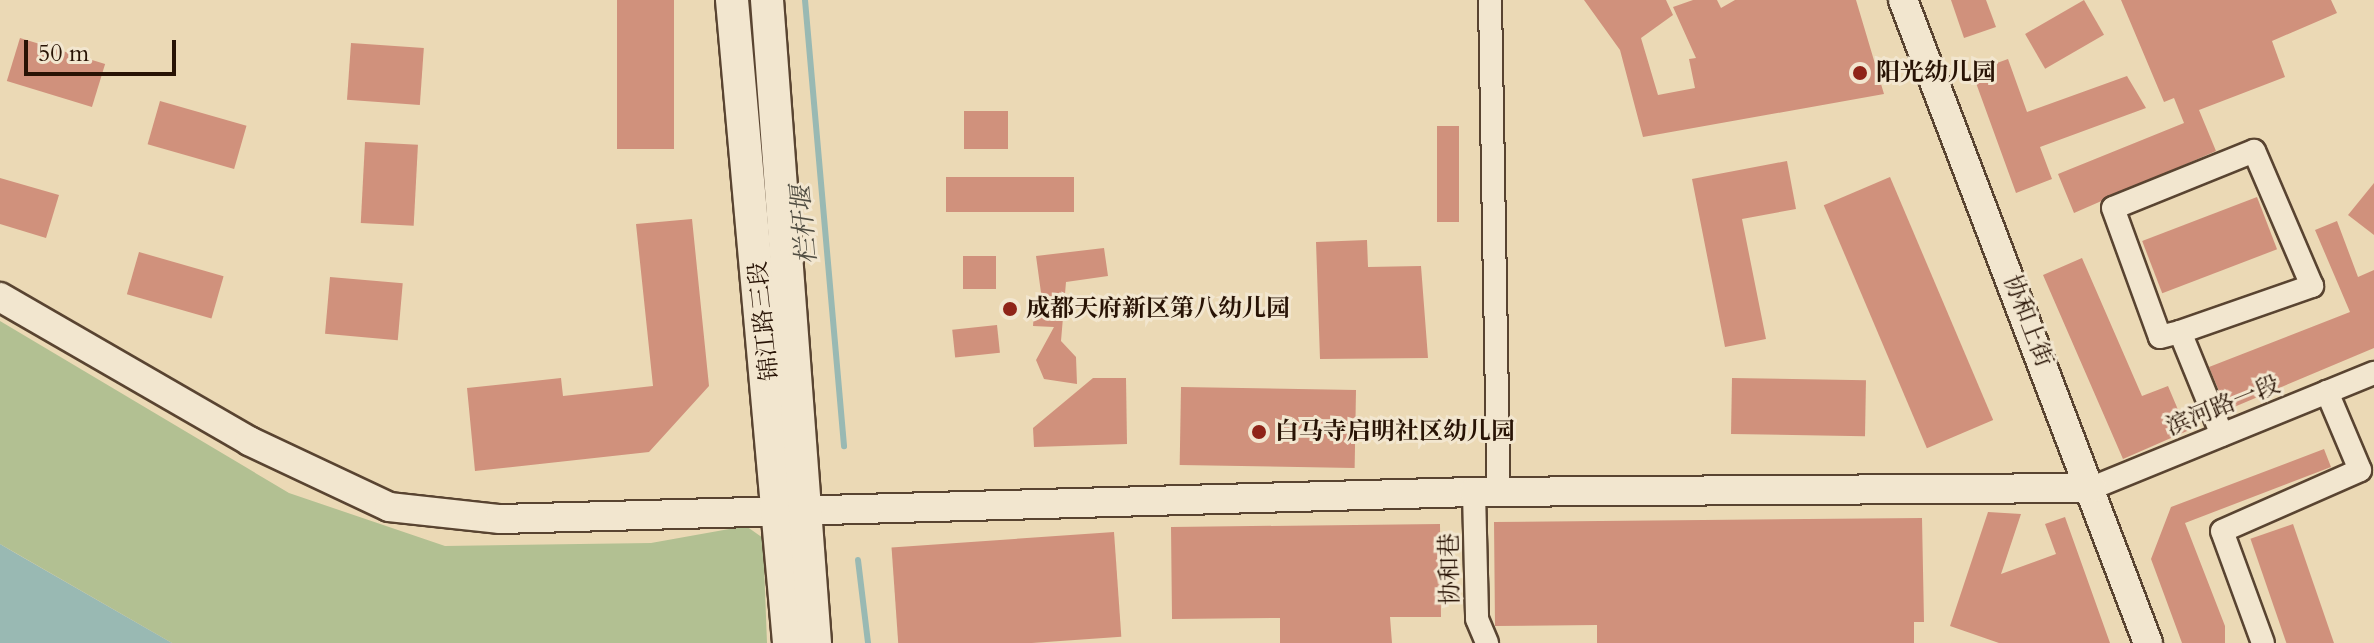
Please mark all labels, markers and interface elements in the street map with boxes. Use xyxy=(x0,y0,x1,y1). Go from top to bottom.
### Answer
scale bar xyxy=(28,24,180,74)
text: 50 m xyxy=(38,37,89,70)
place label: 阳光幼儿园 xyxy=(1876,59,1996,87)
marker: 阳光幼儿园 xyxy=(1851,64,1869,82)
water label: 栏杆堰 xyxy=(785,185,823,265)
street label: 锦江路三段 xyxy=(743,260,785,382)
street label: 协和上街 xyxy=(1997,271,2059,371)
place label: 成都天府新区第八幼儿园 xyxy=(1026,295,1290,323)
marker: 成都天府新区第八幼儿园 xyxy=(1001,300,1019,318)
street label: 滨河路一段 xyxy=(2162,370,2284,442)
place label: 白马寺启明社区幼儿园 xyxy=(1275,418,1515,446)
marker: 白马寺启明社区幼儿园 xyxy=(1250,423,1268,441)
street label: 协和巷 xyxy=(1435,533,1465,605)

